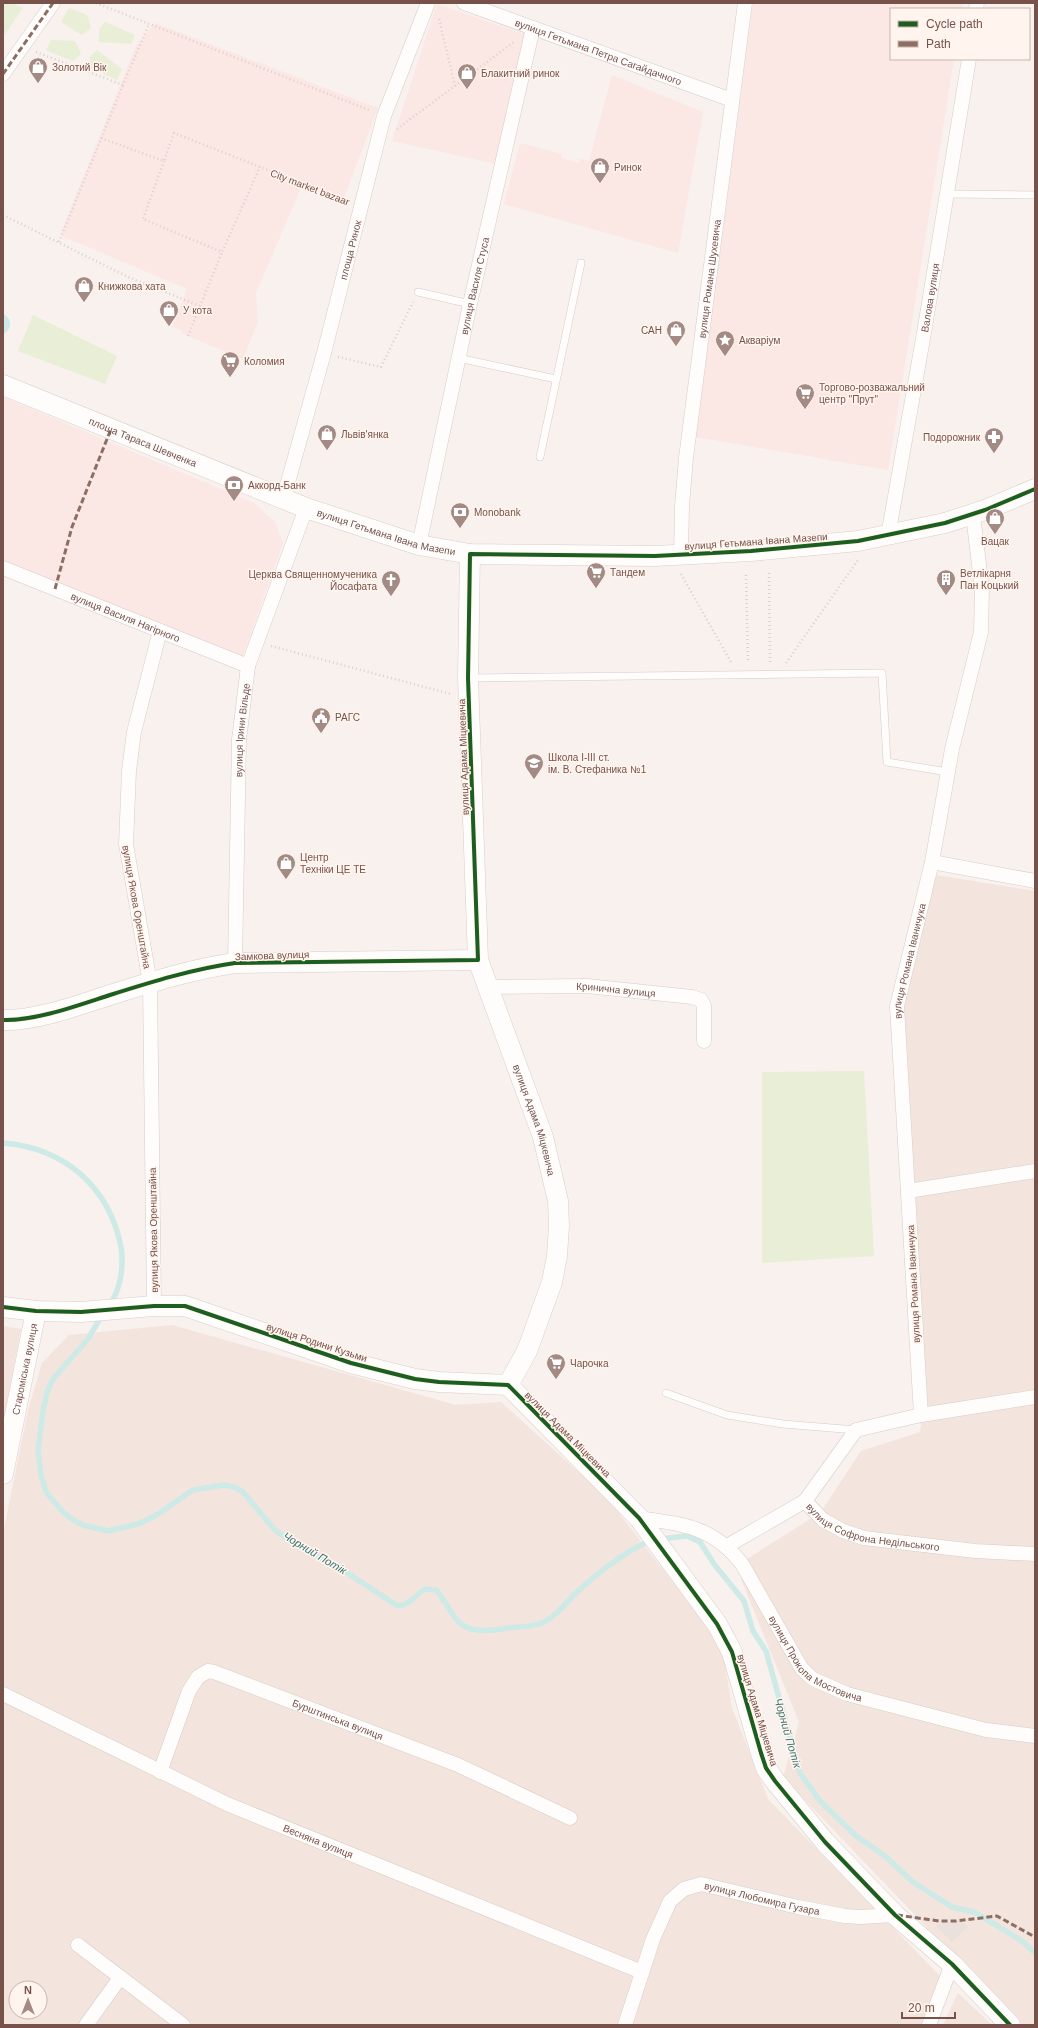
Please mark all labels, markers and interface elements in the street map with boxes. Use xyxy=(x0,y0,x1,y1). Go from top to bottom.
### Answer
legend xyxy=(890,8,1030,60)
street label: вулиця Гетьмана Петра Сагайдачного xyxy=(514,17,683,87)
text: Cycle path xyxy=(926,17,983,31)
text: Path xyxy=(926,37,951,51)
shop icon: Золотий Вік xyxy=(27,56,49,84)
place label: Золотий Вік xyxy=(52,62,107,73)
shop icon: Блакитний ринок xyxy=(456,62,478,90)
place label: Блакитний ринок xyxy=(481,68,560,79)
shop icon: Ринок xyxy=(589,156,611,184)
place label: Ринок xyxy=(614,162,642,173)
street label: City market bazaar xyxy=(269,167,352,208)
street label: площа Ринок xyxy=(338,218,364,281)
street label: вулиця Романа Шухевича xyxy=(697,218,723,339)
street label: вулиця Василя Стуса xyxy=(459,236,491,336)
street label: Валова вулиця xyxy=(919,262,941,333)
shop icon: Книжкова хата xyxy=(73,275,95,303)
place label: Книжкова хата xyxy=(98,281,166,292)
shop icon: У кота xyxy=(158,299,180,327)
place label: У кота xyxy=(183,305,212,316)
shop icon: САН xyxy=(665,319,687,347)
place label: САН xyxy=(641,325,662,336)
place icon: Акваріум xyxy=(714,329,736,357)
place label: Акваріум xyxy=(739,335,780,346)
supermarket icon: Коломия xyxy=(219,350,241,378)
place label: Коломия xyxy=(244,356,285,367)
supermarket icon: Торгово-розважальний центр "Прут" xyxy=(794,382,816,410)
place label: Торгово-розважальний центр "Прут" xyxy=(819,382,925,405)
street label: площа Тараса Шевченка xyxy=(87,415,199,469)
shop icon: Львів'янка xyxy=(316,423,338,451)
pharmacy icon: Подорожник xyxy=(983,426,1005,454)
place label: Львів'янка xyxy=(341,429,389,440)
place label: Подорожник xyxy=(923,432,981,443)
bank icon: Аккорд-Банк xyxy=(223,474,245,502)
place label: Аккорд-Банк xyxy=(248,480,306,491)
bank icon: Monobank xyxy=(449,501,471,529)
street label: вулиця Гетьмана Івана Мазепи xyxy=(316,507,456,557)
place label: Monobank xyxy=(474,507,522,518)
shop icon: Вацак xyxy=(984,507,1006,535)
street label: вулиця Гетьмана Івана Мазепи xyxy=(684,531,828,552)
place label: Вацак xyxy=(981,536,1010,547)
supermarket icon: Тандем xyxy=(585,561,607,589)
place label: Тандем xyxy=(610,567,645,578)
building icon: Ветлікарня Пан Коцький xyxy=(935,568,957,596)
place label: Ветлікарня Пан Коцький xyxy=(960,568,1019,591)
place label: Церква Священномученика Йосафата xyxy=(248,569,377,592)
church icon: Церква Священномученика Йосафата xyxy=(380,569,402,597)
street label: вулиця Василя Нагірного xyxy=(69,591,182,644)
street label: вулиця Ірини Вільде xyxy=(233,682,252,777)
street label: вулиця Адама Міцкевича xyxy=(456,698,471,815)
public building icon: РАГС xyxy=(310,706,332,734)
place label: РАГС xyxy=(335,712,360,723)
school or university icon: Школа I-III ст. ім. В. Стефаника №1 xyxy=(523,752,545,780)
place label: Школа I-III ст. ім. В. Стефаника №1 xyxy=(548,752,647,775)
street label: вулиця Якова Оренштайна xyxy=(120,844,153,970)
shop icon: Центр Техніки ЦЕ ТЕ xyxy=(275,852,297,880)
place label: Центр Техніки ЦЕ ТЕ xyxy=(300,852,366,875)
street label: вулиця Романа Іваничука xyxy=(892,902,928,1019)
street label: Замкова вулиця xyxy=(235,949,309,962)
street label: Кринична вулиця xyxy=(576,981,656,999)
street label: вулиця Адама Міцкевича xyxy=(511,1063,557,1177)
street label: вулиця Якова Оренштайна xyxy=(147,1167,160,1293)
street label: вулиця Романа Іваничука xyxy=(905,1224,922,1343)
street label: вулиця Родини Кузьми xyxy=(265,1321,369,1364)
street label: Староміська вулиця xyxy=(10,1322,39,1416)
supermarket icon: Чарочка xyxy=(545,1352,567,1380)
place label: Чарочка xyxy=(570,1358,609,1369)
street label: вулиця Адама Міцкевича xyxy=(523,1389,613,1480)
street label: вулиця Софрона Недільського xyxy=(804,1501,940,1553)
water label: Чорний Потік xyxy=(281,1529,350,1577)
street label: вулиця Прокопа Мостовича xyxy=(767,1614,864,1704)
street label: вулиця Адама Міцкевича xyxy=(735,1653,780,1768)
street label: Бурштинська вулиця xyxy=(291,1697,385,1742)
water label: Чорний Потік xyxy=(772,1697,804,1770)
street label: Весняна вулиця xyxy=(281,1822,355,1860)
street label: вулиця Любомира Гузара xyxy=(703,1880,821,1917)
north arrow xyxy=(8,1980,48,2020)
text: N xyxy=(24,1984,32,1996)
scale bar xyxy=(902,1994,955,2020)
text: 20 m xyxy=(908,2001,935,2015)

